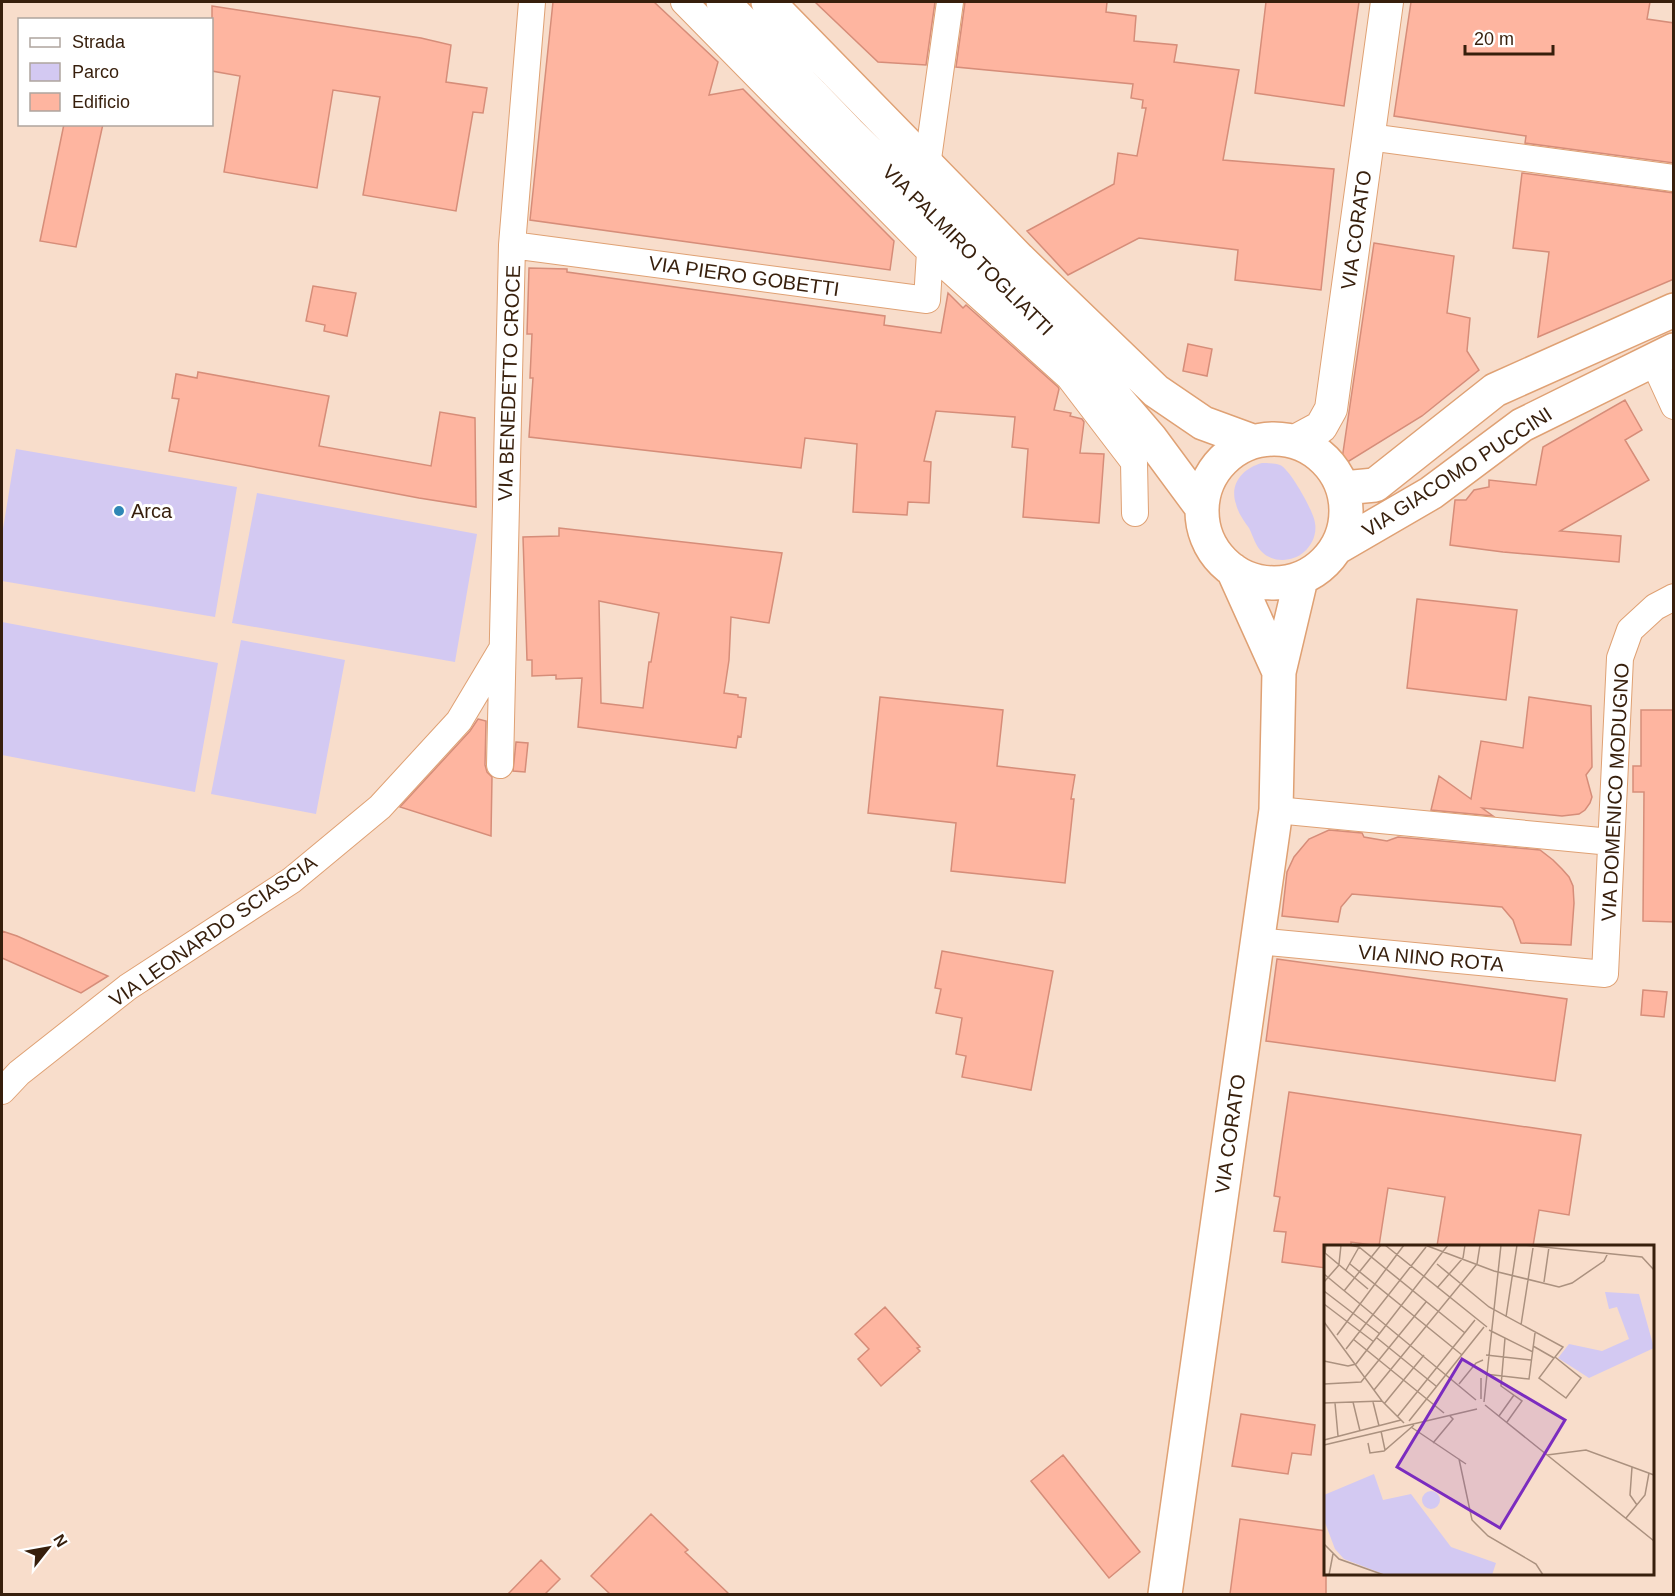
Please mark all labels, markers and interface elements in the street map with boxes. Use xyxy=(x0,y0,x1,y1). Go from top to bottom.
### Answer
legend xyxy=(18,18,213,126)
scale bar xyxy=(1465,18,1554,56)
text: 20 m xyxy=(1474,29,1514,49)
text: Strada xyxy=(72,32,126,52)
text: Parco xyxy=(72,62,119,82)
text: Edificio xyxy=(72,92,130,112)
street label: VIA PALMIRO TOGLIATTI xyxy=(878,160,1058,340)
street label: VIA CORATO xyxy=(1337,169,1375,291)
street label: VIA PIERO GOBETTI xyxy=(647,252,841,300)
street label: VIA BENEDETTO CROCE xyxy=(494,265,524,501)
street label: VIA GIACOMO PUCCINI xyxy=(1358,403,1556,541)
place label: Arca xyxy=(131,500,173,522)
marker: Arca xyxy=(112,504,126,518)
street label: VIA DOMENICO MODUGNO xyxy=(1597,662,1633,922)
street label: VIA LEONARDO SCIASCIA xyxy=(105,851,321,1011)
street label: VIA NINO ROTA xyxy=(1357,941,1505,975)
street label: VIA CORATO xyxy=(1211,1073,1249,1195)
inset map xyxy=(1324,1245,1654,1575)
north arrow xyxy=(18,1518,78,1578)
text: N xyxy=(50,1531,71,1550)

